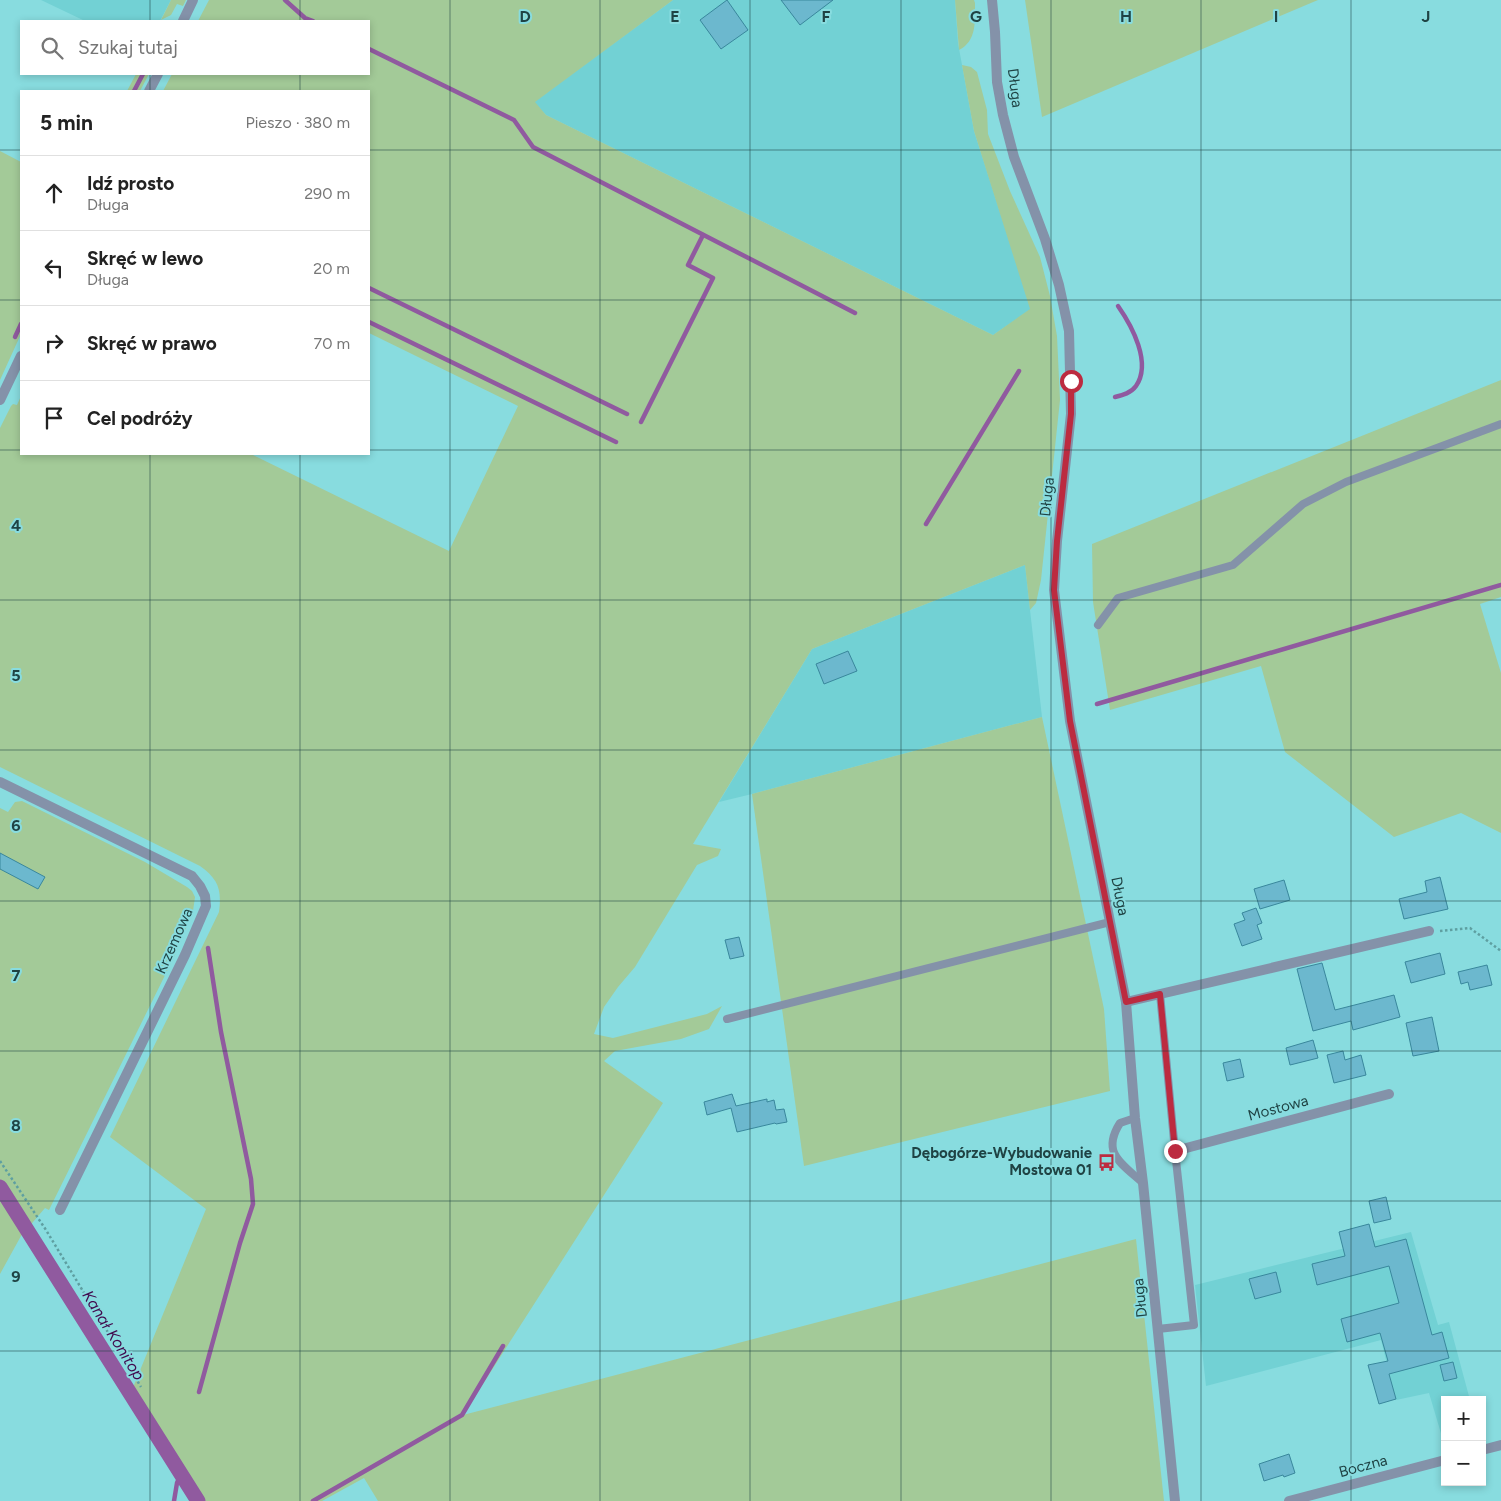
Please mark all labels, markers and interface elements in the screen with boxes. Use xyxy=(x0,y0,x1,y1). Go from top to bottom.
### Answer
text: D xyxy=(519,7,531,26)
text: E xyxy=(670,7,680,26)
text: F xyxy=(822,7,831,26)
text: G xyxy=(970,7,982,26)
text: H xyxy=(1120,7,1132,26)
text: I xyxy=(1274,7,1278,26)
text: J xyxy=(1422,7,1430,26)
search box xyxy=(20,20,370,75)
icon: search xyxy=(38,34,66,62)
text: Szukaj tutaj xyxy=(78,36,178,59)
street label: Długa xyxy=(1004,67,1026,109)
text: 5 min xyxy=(40,110,93,135)
text: Pieszo · 380 m xyxy=(245,113,350,132)
text: Idź prosto xyxy=(87,172,174,195)
icon: ahead xyxy=(40,179,68,207)
text: 290 m xyxy=(304,184,350,203)
text: Długa xyxy=(87,195,129,214)
text: Skręć w lewo xyxy=(87,247,203,270)
icon: left xyxy=(40,254,68,282)
text: 20 m xyxy=(313,259,350,278)
text: Długa xyxy=(87,270,129,289)
icon: right xyxy=(40,329,68,357)
text: Skręć w prawo xyxy=(87,332,217,355)
text: 70 m xyxy=(314,334,350,353)
route start xyxy=(1060,370,1083,393)
icon: arrive xyxy=(40,404,68,432)
text: Cel podróży xyxy=(87,407,193,430)
street label: Długa xyxy=(1036,476,1058,518)
text: 4 xyxy=(11,516,21,535)
text: 5 xyxy=(11,666,21,685)
text: 6 xyxy=(11,816,21,835)
street label: Długa xyxy=(1107,875,1133,917)
street label: Krzemowa xyxy=(151,905,197,977)
text: 7 xyxy=(12,966,21,985)
street label: Mostowa xyxy=(1246,1091,1310,1125)
text: 8 xyxy=(11,1116,21,1135)
route end xyxy=(1164,1140,1187,1163)
place label: Dębogórze-Wybudowanie Mostowa 01 xyxy=(911,1144,1093,1179)
bus stop icon: Dębogórze-Wybudowanie Mostowa 01 xyxy=(1096,1152,1116,1172)
text: 9 xyxy=(11,1267,21,1286)
street label: Długa xyxy=(1129,1277,1151,1319)
water label: Kanał Konitop xyxy=(78,1287,149,1384)
map controls xyxy=(1441,1396,1486,1486)
button: + xyxy=(1441,1396,1486,1441)
button: − xyxy=(1441,1441,1486,1486)
street label: Boczna xyxy=(1337,1451,1389,1481)

